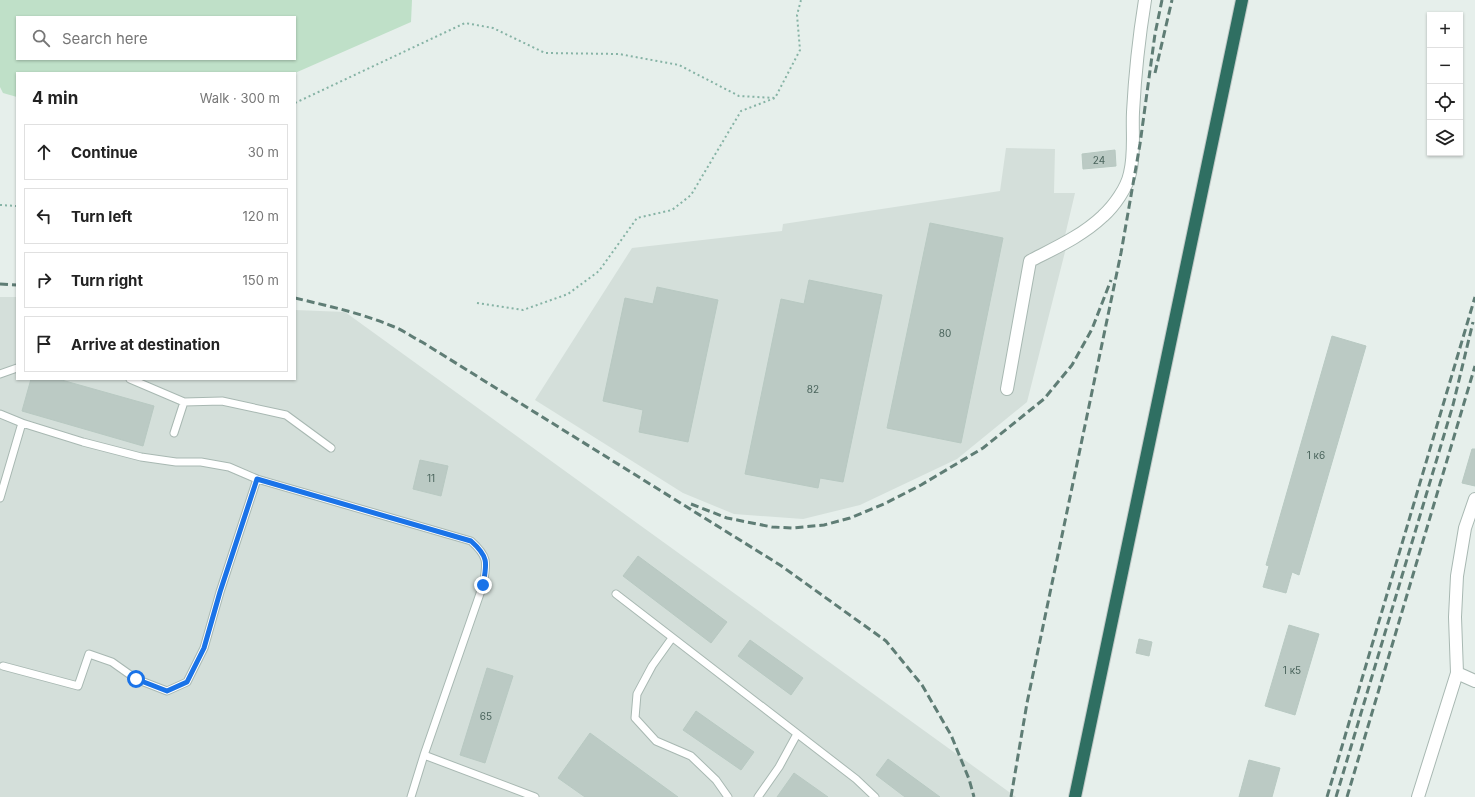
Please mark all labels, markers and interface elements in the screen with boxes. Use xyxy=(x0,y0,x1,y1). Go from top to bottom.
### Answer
map controls xyxy=(1427,12,1463,156)
button: + xyxy=(1427,12,1463,48)
search box xyxy=(16,16,296,60)
icon: search xyxy=(30,27,52,49)
text: Search here xyxy=(62,29,148,48)
button: − xyxy=(1427,48,1463,84)
button: locate xyxy=(1427,84,1463,120)
text: 4 min xyxy=(32,88,78,108)
text: Walk · 300 m xyxy=(200,90,280,106)
button: layers xyxy=(1427,120,1463,156)
icon: ahead xyxy=(33,141,55,163)
text: Continue xyxy=(71,143,138,162)
text: 30 m xyxy=(248,144,279,160)
house number: 24 xyxy=(1093,154,1105,166)
icon: left xyxy=(33,205,55,227)
text: Turn left xyxy=(71,207,132,226)
text: 120 m xyxy=(243,208,279,224)
icon: right xyxy=(33,269,55,291)
text: Turn right xyxy=(71,271,143,290)
text: 150 m xyxy=(243,272,279,288)
house number: 80 xyxy=(939,327,951,339)
icon: arrive xyxy=(33,333,55,355)
text: Arrive at destination xyxy=(71,335,220,354)
house number: 82 xyxy=(807,383,819,395)
house number: 1 к6 xyxy=(1307,449,1325,461)
house number: 11 xyxy=(427,472,435,484)
route end xyxy=(474,576,492,594)
house number: 1 к5 xyxy=(1283,664,1301,676)
route start xyxy=(127,670,145,688)
house number: 65 xyxy=(480,710,492,722)

